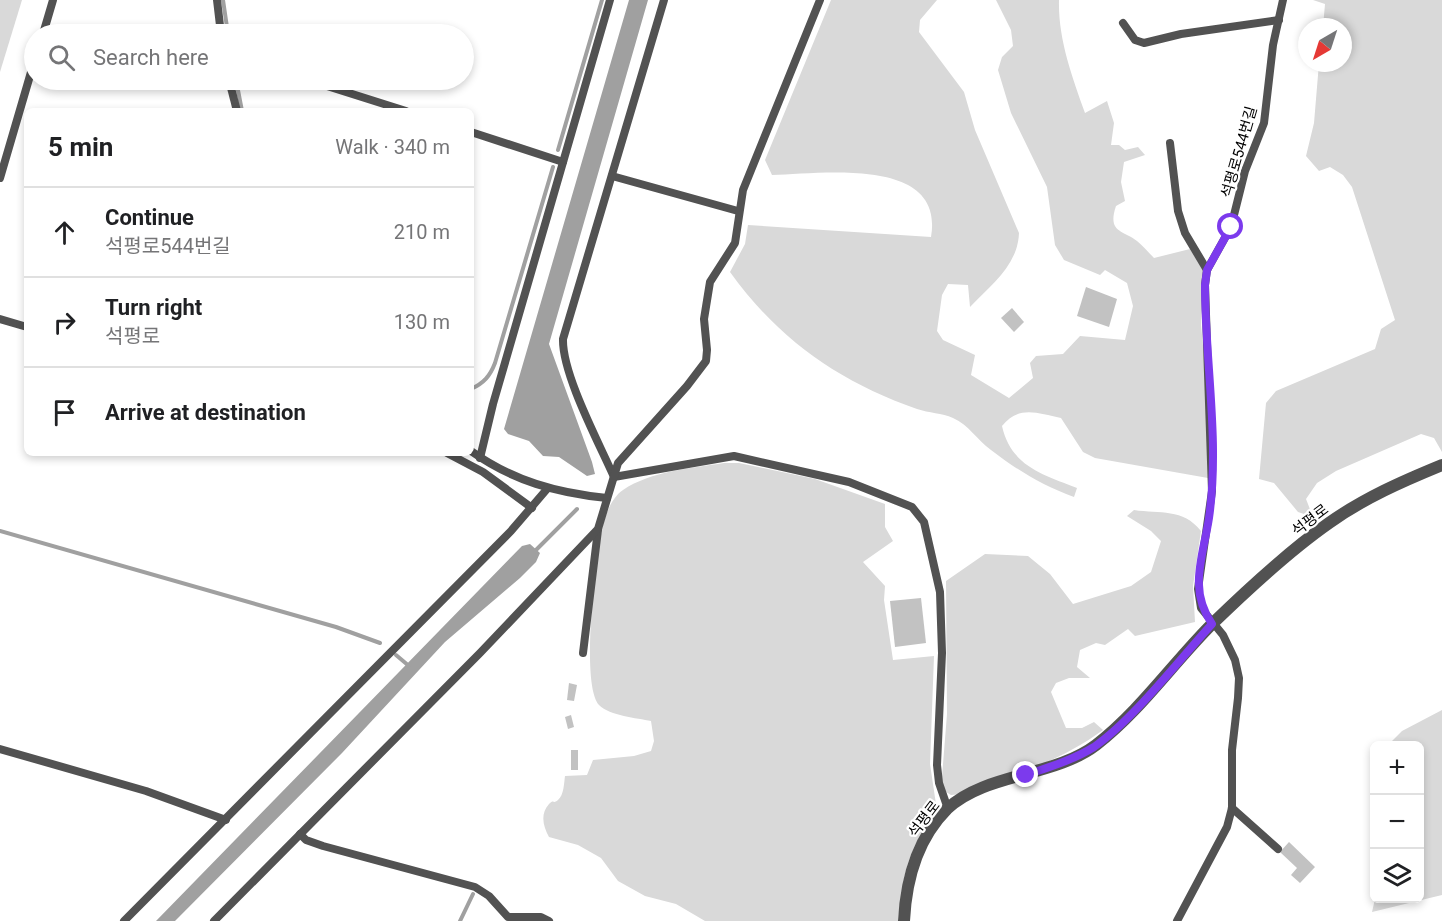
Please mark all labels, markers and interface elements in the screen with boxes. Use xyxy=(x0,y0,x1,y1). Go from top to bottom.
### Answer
north arrow xyxy=(1298,18,1352,72)
search box xyxy=(24,24,474,90)
icon: search xyxy=(45,41,78,74)
text: Search here xyxy=(93,45,209,70)
street label: 석평로544번길 xyxy=(1217,104,1261,200)
text: 5 min xyxy=(48,132,113,162)
text: Walk · 340 m xyxy=(335,135,450,159)
text: Continue xyxy=(105,205,194,230)
route start xyxy=(1217,213,1243,239)
icon: ahead xyxy=(48,216,81,249)
text: 210 m xyxy=(394,220,450,244)
text: 석평로544번길 xyxy=(105,234,231,258)
text: Turn right xyxy=(105,295,202,320)
icon: right xyxy=(48,306,81,339)
text: 130 m xyxy=(394,310,450,334)
text: 석평로 xyxy=(105,324,160,348)
icon: arrive xyxy=(48,396,81,429)
text: Arrive at destination xyxy=(105,400,306,425)
street label: 석평로 xyxy=(1288,500,1332,540)
map controls xyxy=(1370,741,1424,903)
button: + xyxy=(1370,741,1424,795)
route end xyxy=(1012,761,1038,787)
button: − xyxy=(1370,795,1424,849)
street label: 석평로 xyxy=(904,797,944,841)
button: layers xyxy=(1370,849,1424,903)

